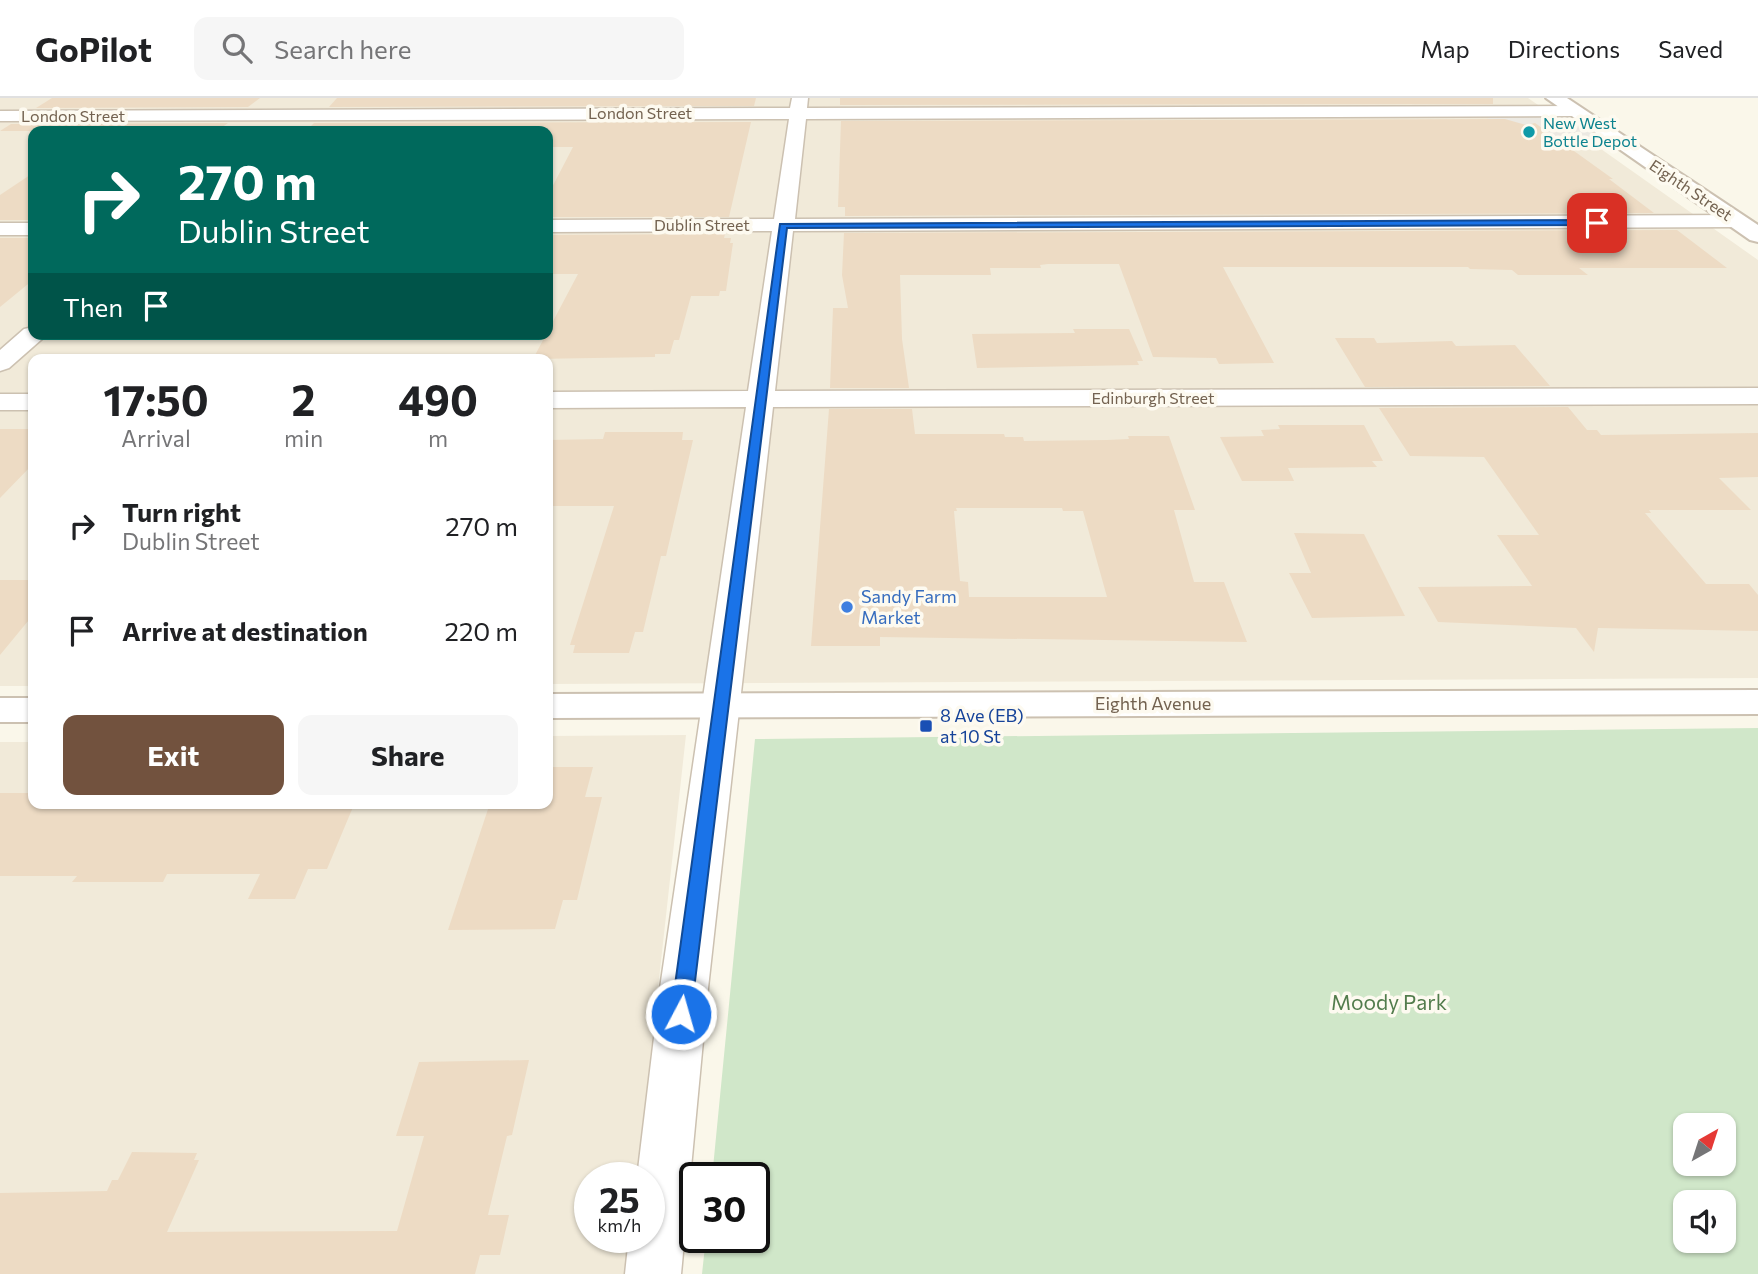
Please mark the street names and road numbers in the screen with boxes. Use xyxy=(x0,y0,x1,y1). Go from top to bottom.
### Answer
street label: London Street xyxy=(588,103,693,122)
street label: London Street xyxy=(21,106,126,125)
street label: Eighth Street xyxy=(1646,155,1737,224)
street label: Dublin Street xyxy=(654,215,750,234)
street label: Edinburgh Street xyxy=(1092,388,1215,407)
street label: Eighth Avenue xyxy=(1095,692,1211,714)

